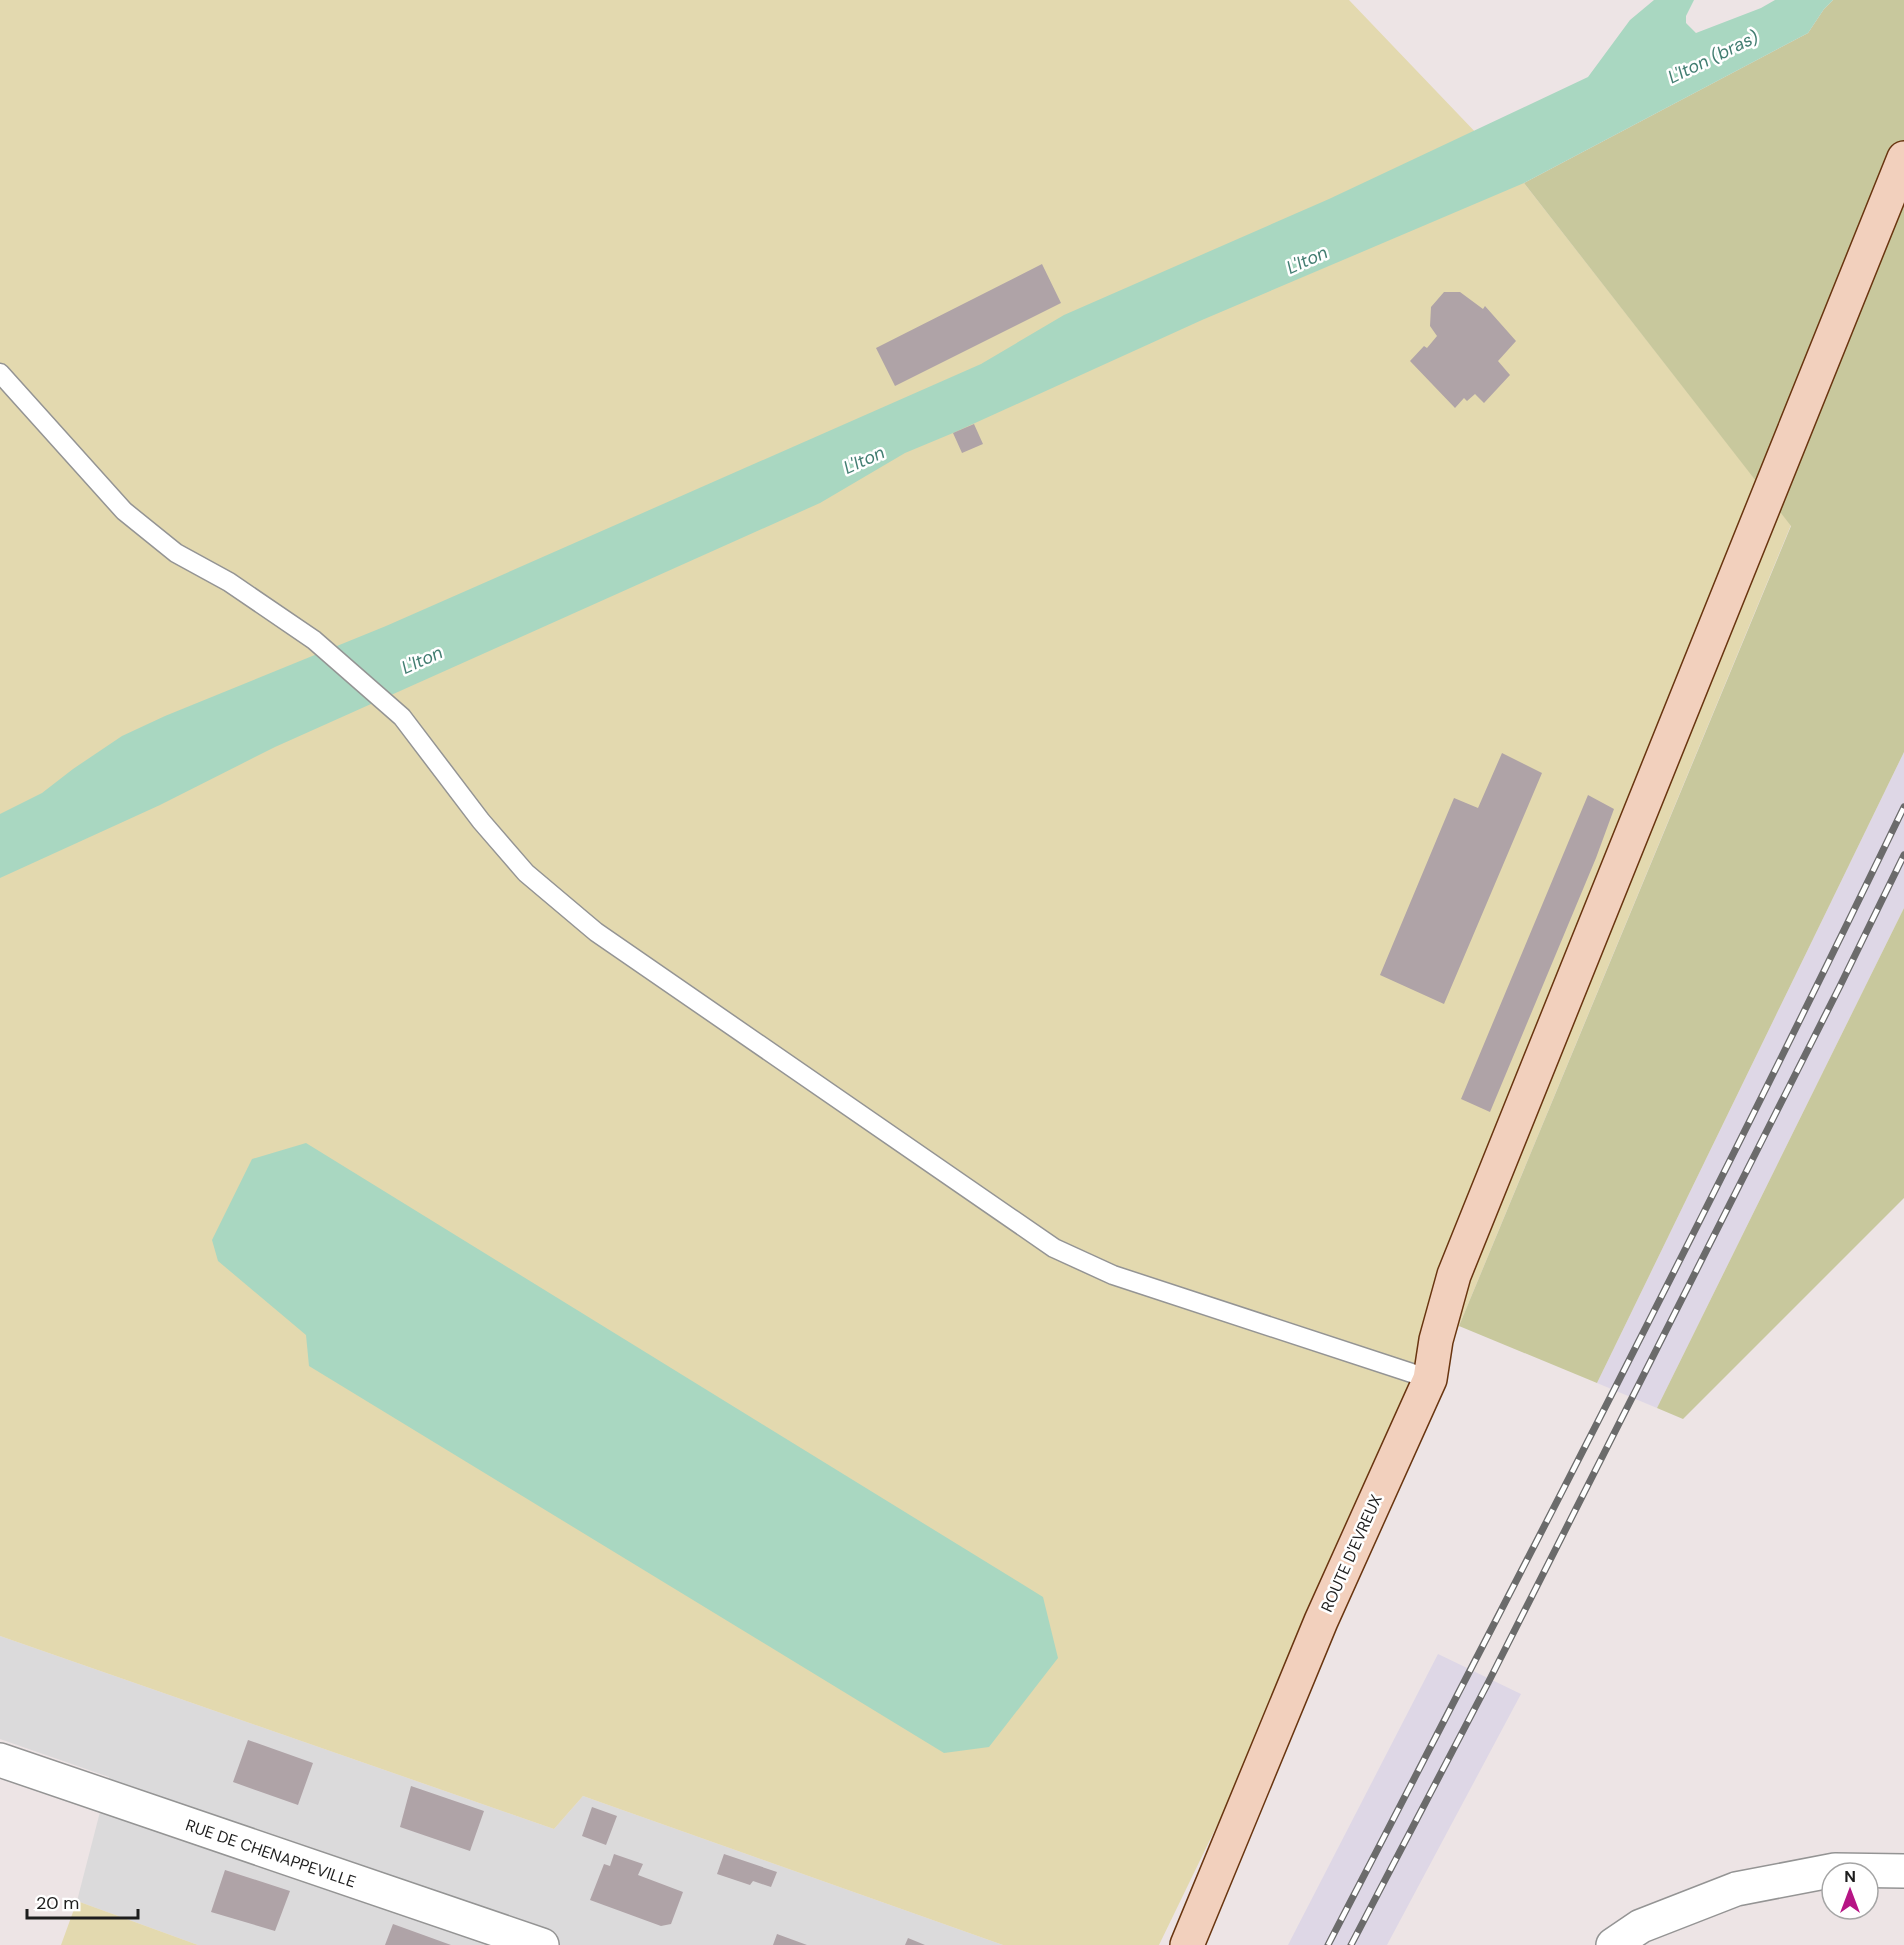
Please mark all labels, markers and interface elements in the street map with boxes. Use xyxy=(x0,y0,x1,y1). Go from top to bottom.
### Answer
water label: L'Iton (bras) xyxy=(1664,25,1762,89)
water label: L'Iton xyxy=(1283,240,1331,280)
water label: L'Iton xyxy=(840,440,888,480)
water label: L'Iton xyxy=(398,640,446,680)
street label: ROUTE D'EVREUX xyxy=(1316,1491,1387,1615)
street label: RUE DE CHENAPPEVILLE xyxy=(183,1814,359,1892)
north arrow xyxy=(1820,1861,1880,1921)
text: N xyxy=(1844,1866,1856,1887)
scale bar xyxy=(27,1882,138,1920)
text: 20 m xyxy=(36,1891,79,1915)

